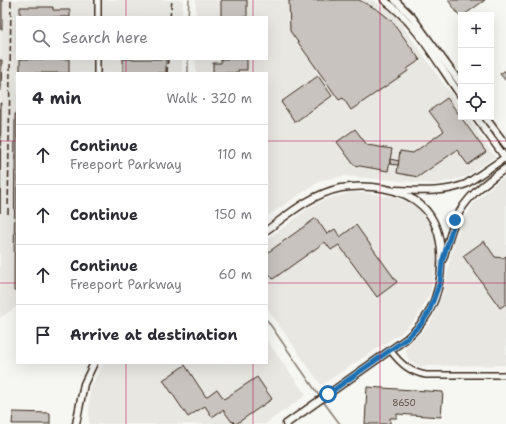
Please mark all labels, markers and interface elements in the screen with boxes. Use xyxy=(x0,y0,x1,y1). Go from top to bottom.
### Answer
map controls xyxy=(458,12,494,120)
button: + xyxy=(458,12,494,48)
search box xyxy=(16,16,268,60)
icon: search xyxy=(30,27,52,49)
text: Search here xyxy=(62,28,148,48)
button: − xyxy=(458,48,494,84)
button: locate xyxy=(458,84,494,120)
text: 4 min xyxy=(32,87,82,109)
text: Walk · 320 m xyxy=(166,90,252,107)
text: Continue xyxy=(70,136,138,156)
icon: ahead xyxy=(32,144,54,166)
text: 110 m xyxy=(217,146,252,163)
text: Freeport Parkway xyxy=(70,156,182,173)
icon: ahead xyxy=(32,204,54,226)
text: Continue xyxy=(70,205,138,225)
text: 150 m xyxy=(214,206,252,223)
route end xyxy=(446,211,464,229)
text: Continue xyxy=(70,256,138,276)
icon: ahead xyxy=(32,264,54,286)
text: 60 m xyxy=(219,266,252,283)
text: Freeport Parkway xyxy=(70,276,182,293)
icon: arrive xyxy=(32,324,54,346)
text: Arrive at destination xyxy=(70,325,238,345)
route start xyxy=(319,385,337,403)
house number: 8650 xyxy=(392,397,416,409)

